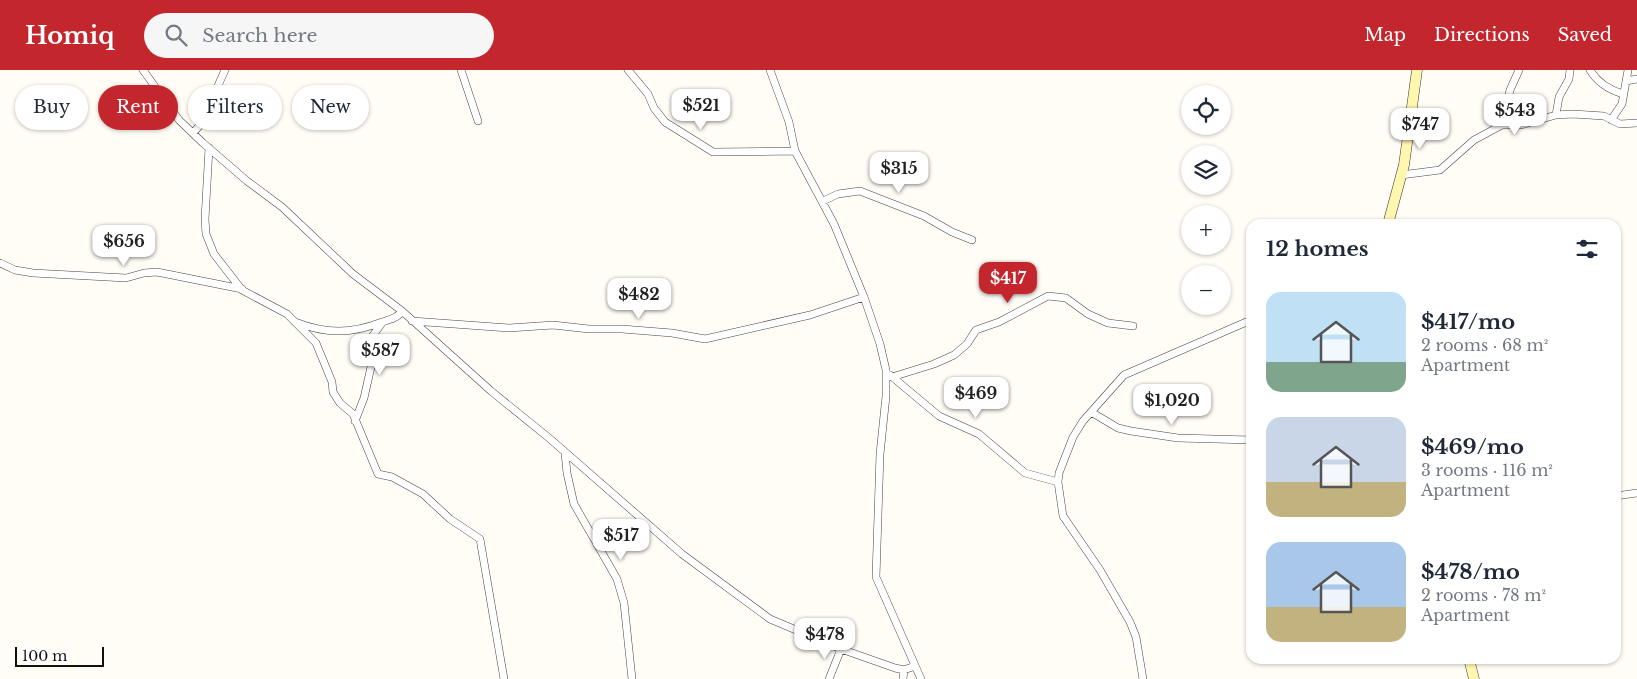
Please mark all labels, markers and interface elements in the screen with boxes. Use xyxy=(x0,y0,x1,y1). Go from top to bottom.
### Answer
search box xyxy=(144,13,494,58)
text: Homiq xyxy=(25,21,114,50)
icon: search xyxy=(162,21,190,49)
text: Search here xyxy=(202,24,317,47)
text: Map xyxy=(1364,24,1406,46)
text: Directions xyxy=(1434,24,1530,46)
text: Saved xyxy=(1558,24,1612,46)
chip: Buy xyxy=(15,85,88,130)
chip: Rent xyxy=(98,85,178,130)
chip: Filters xyxy=(188,85,282,130)
chip: New xyxy=(292,85,369,130)
map controls xyxy=(1181,85,1231,315)
button: locate xyxy=(1181,85,1231,135)
pin: $521 xyxy=(671,88,731,131)
pin: $543 xyxy=(1485,93,1545,136)
text: $521 xyxy=(682,95,720,115)
text: $543 xyxy=(1495,100,1535,120)
pin: $747 xyxy=(1390,108,1450,150)
text: $747 xyxy=(1401,114,1439,134)
button: layers xyxy=(1181,145,1231,195)
pin: $315 xyxy=(869,152,929,194)
text: $315 xyxy=(881,158,918,178)
button: + xyxy=(1181,205,1231,255)
pin: $656 xyxy=(94,224,154,267)
text: $656 xyxy=(103,231,145,251)
icon: filters xyxy=(1573,235,1601,263)
text: 12 homes xyxy=(1266,236,1369,262)
pin: $417 xyxy=(978,262,1038,304)
button: − xyxy=(1181,265,1231,315)
text: $417 xyxy=(990,268,1026,288)
pin: $482 xyxy=(609,278,669,320)
text: $482 xyxy=(618,284,660,304)
text: $417/mo xyxy=(1421,309,1515,335)
icon: home xyxy=(1306,312,1366,372)
pin: $587 xyxy=(350,334,410,376)
text: 2 rooms · 68 m² xyxy=(1421,335,1548,355)
text: $587 xyxy=(361,340,399,360)
text: Apartment xyxy=(1421,355,1510,375)
pin: $469 xyxy=(946,376,1006,419)
text: $469 xyxy=(955,383,997,403)
pin: $1,020 xyxy=(1131,384,1213,426)
text: $1,020 xyxy=(1144,390,1200,410)
text: $469/mo xyxy=(1421,434,1524,460)
icon: home xyxy=(1306,437,1366,497)
text: 3 rooms · 116 m² xyxy=(1421,460,1553,480)
text: Apartment xyxy=(1421,480,1510,500)
pin: $517 xyxy=(591,518,651,561)
text: $517 xyxy=(603,525,639,545)
text: $478/mo xyxy=(1421,559,1520,585)
icon: home xyxy=(1306,562,1366,622)
text: 2 rooms · 78 m² xyxy=(1421,585,1546,605)
text: Apartment xyxy=(1421,605,1510,625)
pin: $478 xyxy=(795,618,855,660)
text: $478 xyxy=(805,624,845,644)
scale bar xyxy=(15,644,104,667)
text: 100 m xyxy=(22,647,67,665)

